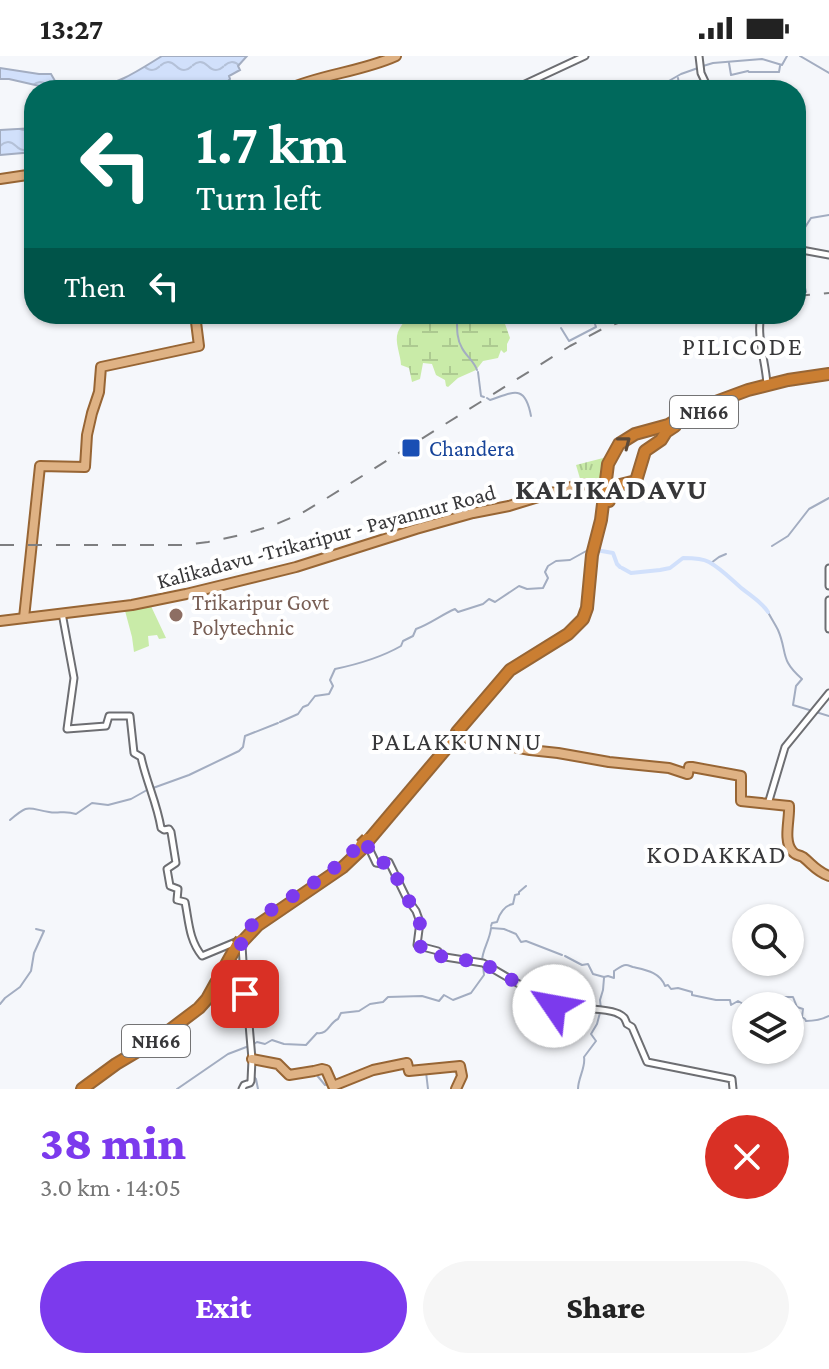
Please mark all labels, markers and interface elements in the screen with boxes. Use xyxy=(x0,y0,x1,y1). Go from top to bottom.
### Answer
text: 13:27 xyxy=(40,12,103,45)
icon: left xyxy=(64,112,168,216)
text: 1.7 km xyxy=(196,113,347,175)
text: Turn left xyxy=(196,178,321,218)
icon: left xyxy=(142,264,186,308)
text: Then xyxy=(64,270,126,303)
district label: PILICODE xyxy=(682,332,804,361)
road number: NH66 xyxy=(670,396,738,428)
place label: Chandera xyxy=(429,436,515,461)
marker: Chandera xyxy=(400,437,422,459)
one-way arrow xyxy=(615,438,630,452)
district label: KALIKADAVU xyxy=(515,472,709,505)
street label: Kalikadavu -Trikaripur - Payannur Road xyxy=(154,479,499,594)
place label: Trikaripur Govt Polytechnic xyxy=(192,590,330,640)
marker: Trikaripur Govt Polytechnic xyxy=(167,606,185,624)
district label: PALAKKUNNU xyxy=(371,727,543,756)
district label: KODAKKAD xyxy=(646,840,788,869)
map controls xyxy=(732,904,804,1064)
button: search xyxy=(732,904,804,976)
pin xyxy=(211,960,279,1028)
position arrow xyxy=(512,964,596,1048)
icon: arrive xyxy=(223,972,267,1016)
button: layers xyxy=(732,992,804,1064)
road number: NH66 xyxy=(122,1025,190,1057)
button: close xyxy=(705,1115,789,1199)
text: 38 min xyxy=(40,1116,186,1169)
text: 3.0 km · 14:05 xyxy=(40,1173,181,1202)
button: Exit xyxy=(40,1261,407,1353)
button: Share xyxy=(423,1261,789,1353)

